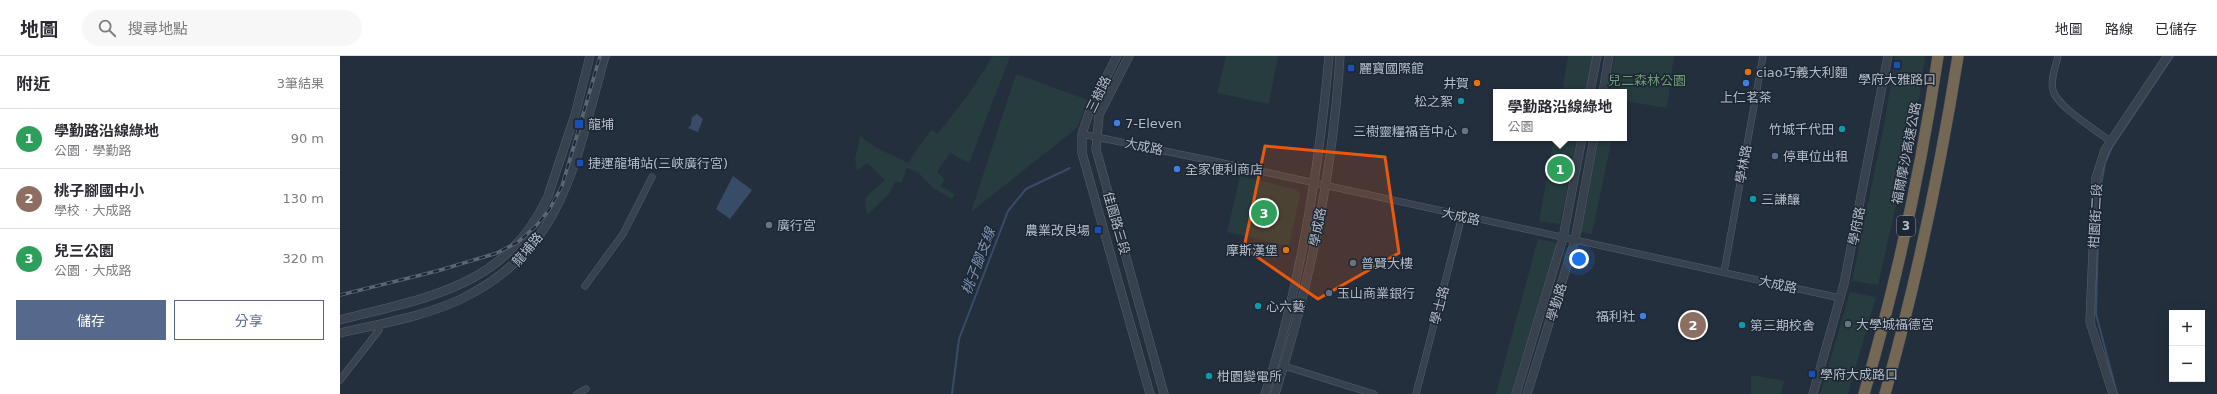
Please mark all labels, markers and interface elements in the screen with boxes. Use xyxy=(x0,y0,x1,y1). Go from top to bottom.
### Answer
search box xyxy=(82,10,362,46)
icon: search xyxy=(96,17,118,39)
text: 地圖 xyxy=(20,18,58,40)
text: 搜尋地點 xyxy=(128,20,188,38)
text: 地圖 xyxy=(2055,21,2083,37)
text: 路線 xyxy=(2105,21,2133,37)
text: 已儲存 xyxy=(2155,21,2197,37)
marker: 學府大雅路口 xyxy=(1892,60,1902,70)
place label: 麗寶國際館 xyxy=(1359,61,1424,76)
marker: 麗寶國際館 xyxy=(1346,63,1356,73)
place label: ciao巧義大利麵 xyxy=(1756,65,1848,80)
marker: ciao巧義大利麵 xyxy=(1743,67,1753,77)
place label: 學府大雅路口 xyxy=(1858,72,1936,87)
street label: 三樹路 xyxy=(1083,73,1114,115)
park label: 兒二森林公園 xyxy=(1608,73,1686,88)
text: 附近 xyxy=(16,74,50,94)
text: 3筆結果 xyxy=(277,76,324,91)
place label: 井賀 xyxy=(1443,76,1469,91)
marker: 井賀 xyxy=(1472,78,1482,88)
marker: 上仁茗茶 xyxy=(1741,78,1751,88)
popup xyxy=(1493,89,1627,141)
place label: 上仁茗茶 xyxy=(1720,90,1772,105)
place label: 松之絮 xyxy=(1414,94,1453,109)
marker: 松之絮 xyxy=(1456,96,1466,106)
text: 學勤路沿線綠地 xyxy=(1507,98,1613,116)
street label: 福爾摩沙高速公路 xyxy=(1889,101,1924,206)
place label: 7-Eleven xyxy=(1125,116,1182,131)
place label: 龍埔 xyxy=(588,117,614,132)
marker: 龍埔 xyxy=(573,118,585,130)
marker: 7-Eleven xyxy=(1112,118,1122,128)
text: 公園 xyxy=(1507,119,1534,134)
text: 學勤路沿線綠地 xyxy=(54,122,159,140)
place label: 竹城千代田 xyxy=(1769,122,1834,137)
place label: 三樹靈糧福音中心 xyxy=(1353,124,1457,139)
marker: 竹城千代田 xyxy=(1837,124,1847,134)
marker: 三樹靈糧福音中心 xyxy=(1460,126,1470,136)
text: 1 xyxy=(24,131,34,146)
text: 90 m xyxy=(291,131,324,146)
street label: 大成路 xyxy=(1123,135,1165,158)
text: 公園 · 學勤路 xyxy=(54,143,131,158)
street label: 學林路 xyxy=(1733,144,1754,185)
place label: 停車位出租 xyxy=(1783,149,1848,164)
marker: 停車位出租 xyxy=(1770,151,1780,161)
pin: 1 xyxy=(1547,154,1573,184)
place label: 捷運龍埔站(三峽廣行宮) xyxy=(588,156,728,171)
marker: 捷運龍埔站(三峽廣行宮) xyxy=(575,158,585,168)
place label: 全家便利商店 xyxy=(1185,162,1263,177)
marker: 全家便利商店 xyxy=(1172,164,1182,174)
text: 桃子腳國中小 xyxy=(54,182,144,200)
street label: 柑園街二段 xyxy=(2086,183,2105,249)
street label: 佳園路三段 xyxy=(1100,190,1133,256)
text: 2 xyxy=(24,191,34,206)
text: 130 m xyxy=(282,191,324,206)
place label: 三謙釀 xyxy=(1761,192,1800,207)
marker: 三謙釀 xyxy=(1748,194,1758,204)
pin: 3 xyxy=(1251,198,1277,228)
text: 學校 · 大成路 xyxy=(54,203,131,218)
street label: 大成路 xyxy=(1440,205,1482,228)
street label: 學府路 xyxy=(1845,206,1868,247)
street label: 學成路 xyxy=(1306,207,1329,248)
road number: 3 xyxy=(1897,216,1915,236)
place label: 廣行宮 xyxy=(777,218,816,233)
marker: 廣行宮 xyxy=(764,220,774,230)
place label: 農業改良場 xyxy=(1025,223,1090,238)
water label: 桃子腳支線 xyxy=(958,224,999,297)
marker: 農業改良場 xyxy=(1093,225,1103,235)
street label: 龍埔路 xyxy=(509,230,546,269)
text: 兒三公園 xyxy=(54,242,114,260)
place label: 摩斯漢堡 xyxy=(1226,243,1278,258)
marker: 摩斯漢堡 xyxy=(1281,245,1291,255)
your location xyxy=(1569,249,1589,269)
text: 3 xyxy=(24,251,34,266)
text: 320 m xyxy=(282,251,324,266)
place label: 普賢大樓 xyxy=(1361,256,1413,271)
marker: 普賢大樓 xyxy=(1348,258,1358,268)
text: 公園 · 大成路 xyxy=(54,263,131,278)
street label: 大成路 xyxy=(1757,273,1799,296)
street label: 學勤路 xyxy=(1544,281,1569,323)
street label: 學士路 xyxy=(1427,284,1452,326)
place label: 玉山商業銀行 xyxy=(1337,286,1415,301)
marker: 玉山商業銀行 xyxy=(1324,288,1334,298)
place label: 心六藝 xyxy=(1266,299,1305,314)
button: 儲存 xyxy=(16,300,166,340)
button: 分享 xyxy=(174,300,324,340)
marker: 心六藝 xyxy=(1253,301,1263,311)
place label: 福利社 xyxy=(1596,309,1635,324)
pin: 2 xyxy=(1680,310,1706,340)
map controls xyxy=(2169,310,2205,382)
button: + xyxy=(2169,310,2205,346)
marker: 福利社 xyxy=(1638,311,1648,321)
place label: 大學城福德宮 xyxy=(1856,317,1934,332)
place label: 第三期校舍 xyxy=(1750,318,1815,333)
marker: 大學城福德宮 xyxy=(1843,319,1853,329)
marker: 第三期校舍 xyxy=(1737,320,1747,330)
button: − xyxy=(2169,346,2205,382)
place label: 學府大成路口 xyxy=(1820,367,1898,382)
place label: 柑園變電所 xyxy=(1217,369,1282,384)
marker: 學府大成路口 xyxy=(1807,369,1817,379)
marker: 柑園變電所 xyxy=(1204,371,1214,381)

